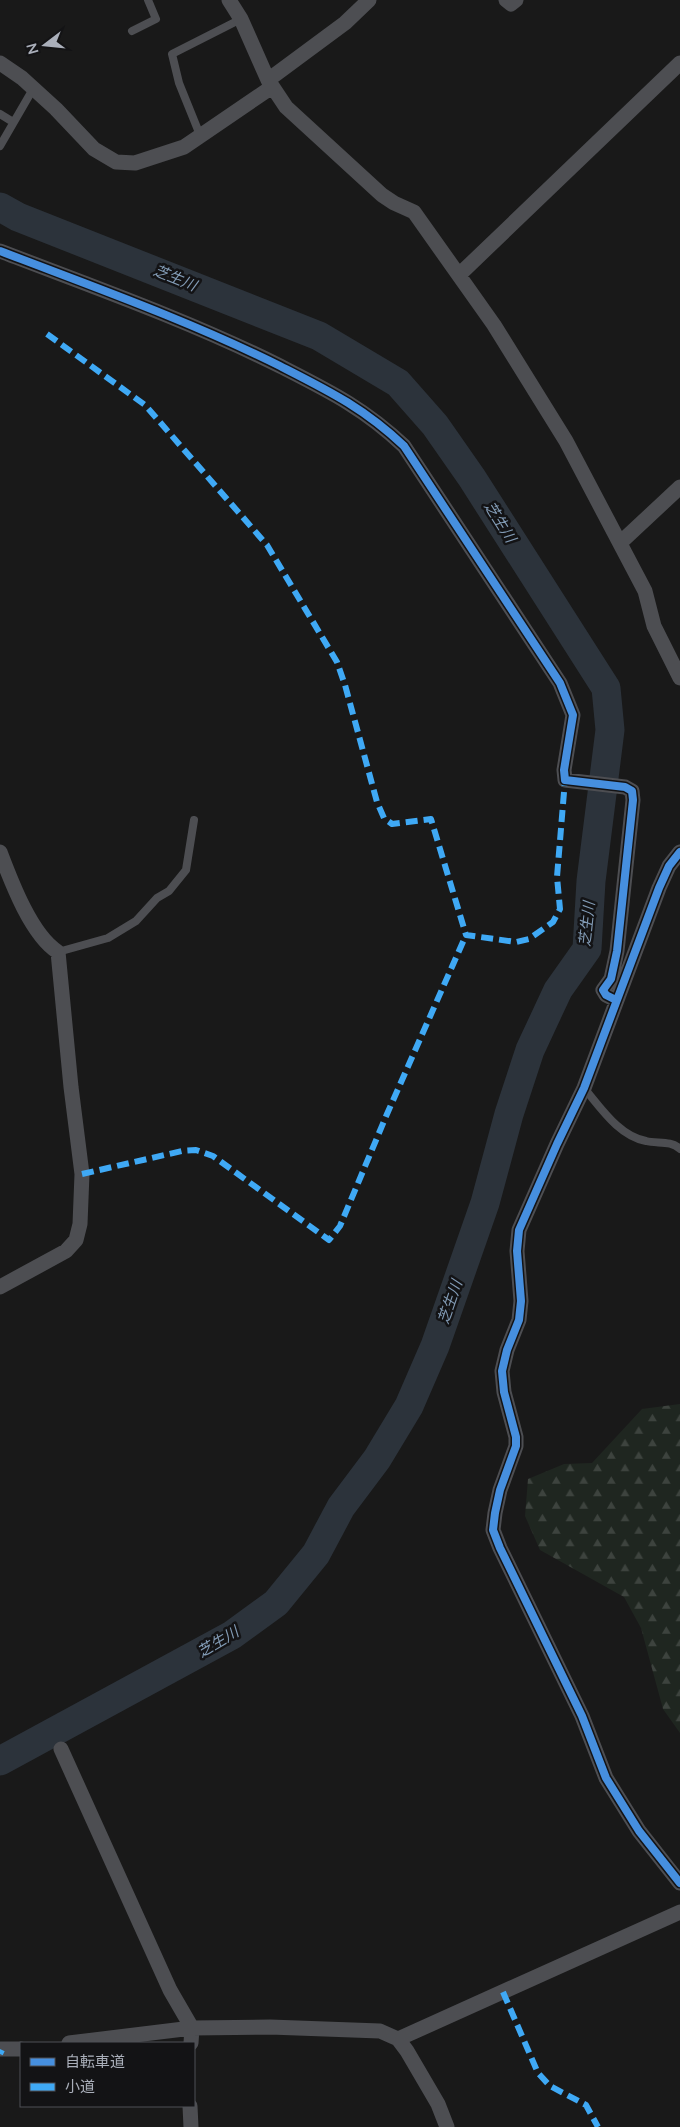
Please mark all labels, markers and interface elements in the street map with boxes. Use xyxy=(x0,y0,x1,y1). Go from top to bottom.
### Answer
north arrow xyxy=(20,20,70,70)
text: N xyxy=(22,41,42,56)
water label: 芝生川 xyxy=(151,260,201,295)
water label: 芝生川 xyxy=(481,498,521,547)
water label: 芝生川 xyxy=(575,899,598,947)
water label: 芝生川 xyxy=(433,1276,466,1326)
water label: 芝生川 xyxy=(194,1621,243,1660)
legend xyxy=(20,2042,195,2107)
text: 自転車道 xyxy=(65,2052,125,2070)
text: 小道 xyxy=(65,2077,95,2095)

